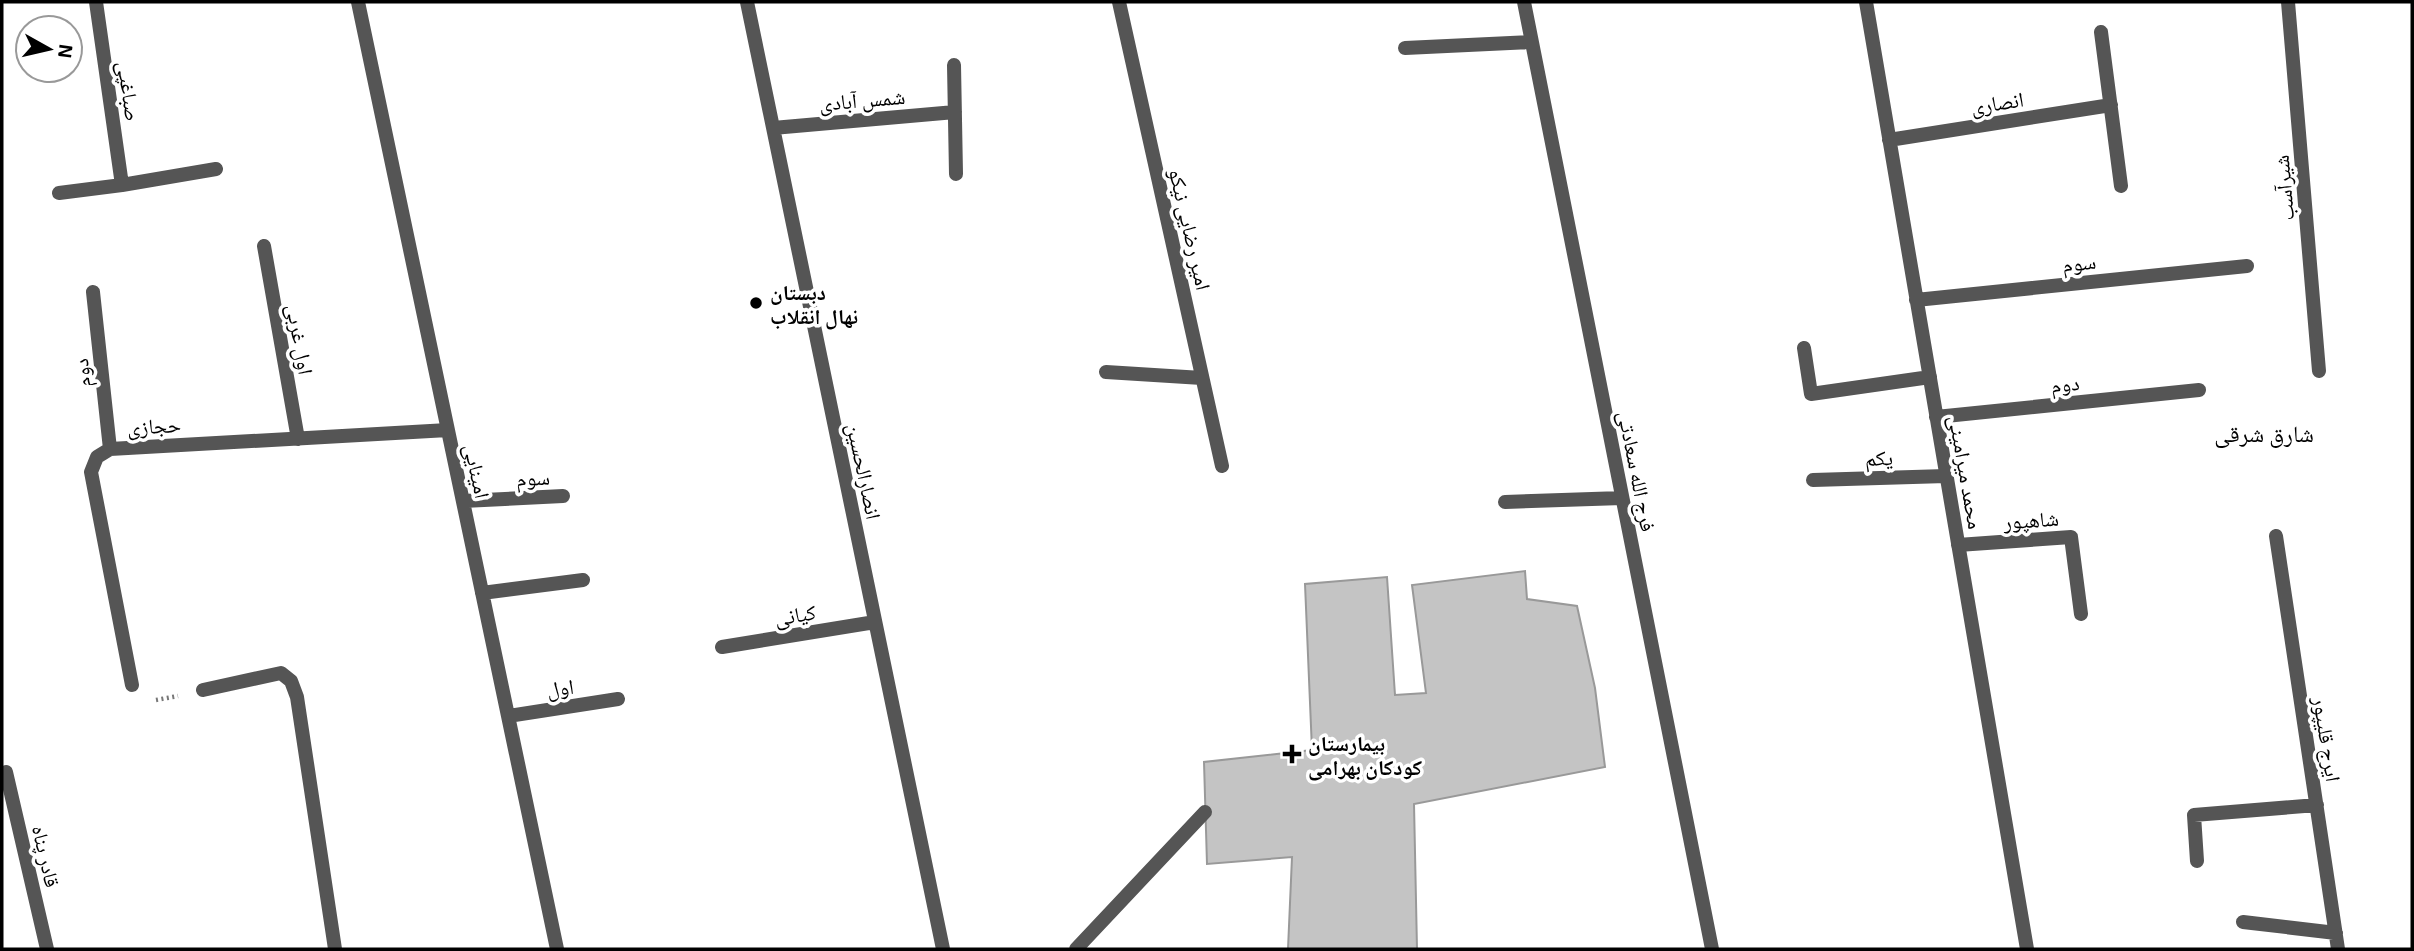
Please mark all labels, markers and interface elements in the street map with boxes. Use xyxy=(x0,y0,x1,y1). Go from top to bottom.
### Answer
north arrow xyxy=(14,14,84,84)
text: N xyxy=(54,43,79,60)
street label: صباغپی xyxy=(111,59,147,123)
street label: شمس آبادی xyxy=(818,83,906,117)
street label: انصاری xyxy=(1969,85,2026,120)
street label: شیرآسب xyxy=(2268,154,2299,222)
street label: امیر رضایی نیکو xyxy=(1163,166,1217,293)
street label: سوم xyxy=(2061,248,2097,279)
place label: دبستان نهال انقلاب xyxy=(770,279,858,330)
marker: دبستان نهال انقلاب xyxy=(748,295,764,311)
street label: اول غربی xyxy=(281,302,320,377)
street label: دوم xyxy=(67,357,98,389)
street label: دوم xyxy=(2049,369,2081,400)
street label: فرج الله سعادتی xyxy=(1612,409,1662,534)
street label: حجازی xyxy=(127,411,182,440)
street label: محمد میرامینی xyxy=(1943,413,1989,531)
district label: شارق شرقی xyxy=(2214,419,2314,448)
street label: انصارالحسین xyxy=(841,421,887,522)
street label: امینایی xyxy=(458,441,496,501)
street label: یکم xyxy=(1865,444,1894,473)
street label: سوم xyxy=(515,464,551,493)
street label: شاهپور xyxy=(2002,505,2060,535)
street label: کیانی xyxy=(772,598,818,632)
street label: اول xyxy=(545,673,575,702)
street label: ایرج قلیپور xyxy=(2307,694,2347,784)
place label: بیمارستان کودکان بهرامی xyxy=(1308,730,1422,781)
marker: بیمارستان کودکان بهرامی xyxy=(1282,744,1302,764)
street label: قادر پناه xyxy=(27,823,66,890)

